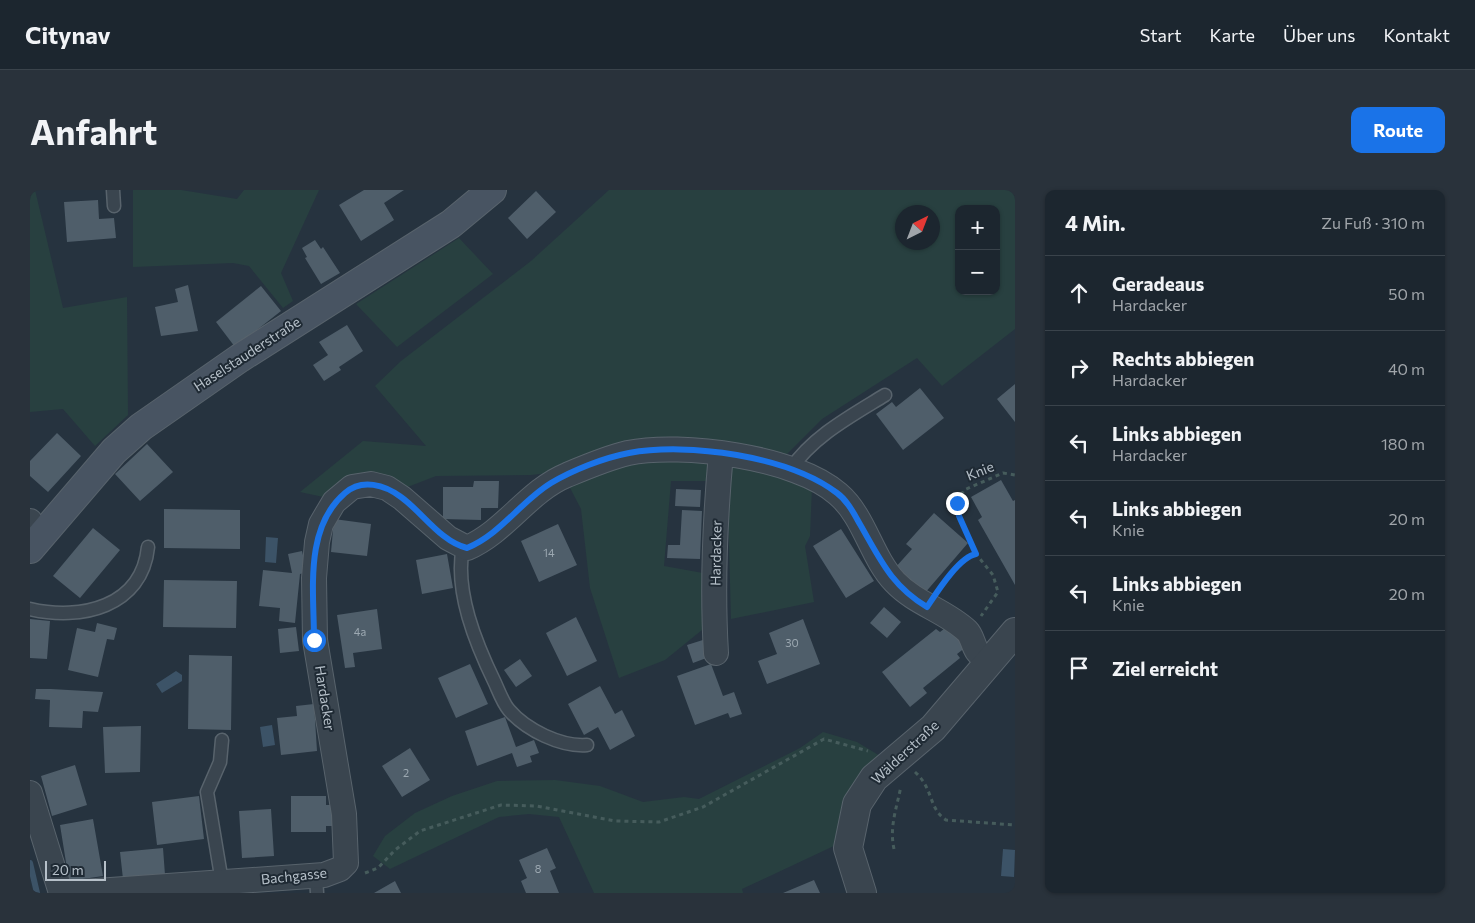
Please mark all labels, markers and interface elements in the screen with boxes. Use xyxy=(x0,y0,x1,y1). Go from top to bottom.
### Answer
text: Citynav xyxy=(25,20,111,49)
text: Start xyxy=(1140,24,1182,46)
text: Karte xyxy=(1210,24,1255,46)
text: Über uns xyxy=(1283,24,1356,46)
text: Kontakt xyxy=(1384,24,1450,46)
button: Route xyxy=(1351,107,1445,153)
text: Anfahrt xyxy=(30,109,157,152)
north arrow xyxy=(895,205,940,250)
map controls xyxy=(955,205,1000,295)
button: + xyxy=(955,205,1000,250)
text: 4 Min. xyxy=(1065,210,1126,235)
text: Zu Fuß · 310 m xyxy=(1321,213,1425,232)
button: − xyxy=(955,250,1000,295)
text: Geradeaus xyxy=(1112,272,1204,295)
icon: ahead xyxy=(1065,279,1093,307)
text: 50 m xyxy=(1388,284,1425,303)
text: Hardacker xyxy=(1112,295,1187,314)
street label: Haselstauderstraße xyxy=(190,313,303,394)
text: Rechts abbiegen xyxy=(1112,347,1254,370)
icon: right xyxy=(1065,354,1093,382)
text: 40 m xyxy=(1388,359,1425,378)
text: Hardacker xyxy=(1112,370,1187,389)
text: Links abbiegen xyxy=(1112,422,1242,445)
icon: left xyxy=(1065,429,1093,457)
text: 180 m xyxy=(1381,434,1425,453)
text: Hardacker xyxy=(1112,445,1187,464)
street label: Knie xyxy=(963,457,996,484)
route end xyxy=(946,492,969,515)
text: Links abbiegen xyxy=(1112,497,1242,520)
icon: left xyxy=(1065,504,1093,532)
text: 20 m xyxy=(1389,509,1425,528)
street label: Hardacker xyxy=(706,520,725,586)
text: Knie xyxy=(1112,520,1144,539)
house number: 14 xyxy=(543,546,555,559)
text: Links abbiegen xyxy=(1112,572,1242,595)
icon: left xyxy=(1065,579,1093,607)
text: 20 m xyxy=(1389,584,1425,603)
text: Knie xyxy=(1112,595,1144,614)
house number: 4a xyxy=(354,625,366,638)
route start xyxy=(303,629,326,652)
house number: 30 xyxy=(785,636,799,649)
icon: arrive xyxy=(1065,654,1093,682)
text: Ziel erreicht xyxy=(1112,657,1218,680)
street label: Hardacker xyxy=(312,664,339,732)
street label: Wälderstraße xyxy=(867,716,942,787)
house number: 2 xyxy=(403,766,409,779)
scale bar xyxy=(45,858,106,881)
text: 20 m xyxy=(52,861,84,878)
house number: 8 xyxy=(535,862,542,875)
street label: Bachgasse xyxy=(260,864,328,887)

